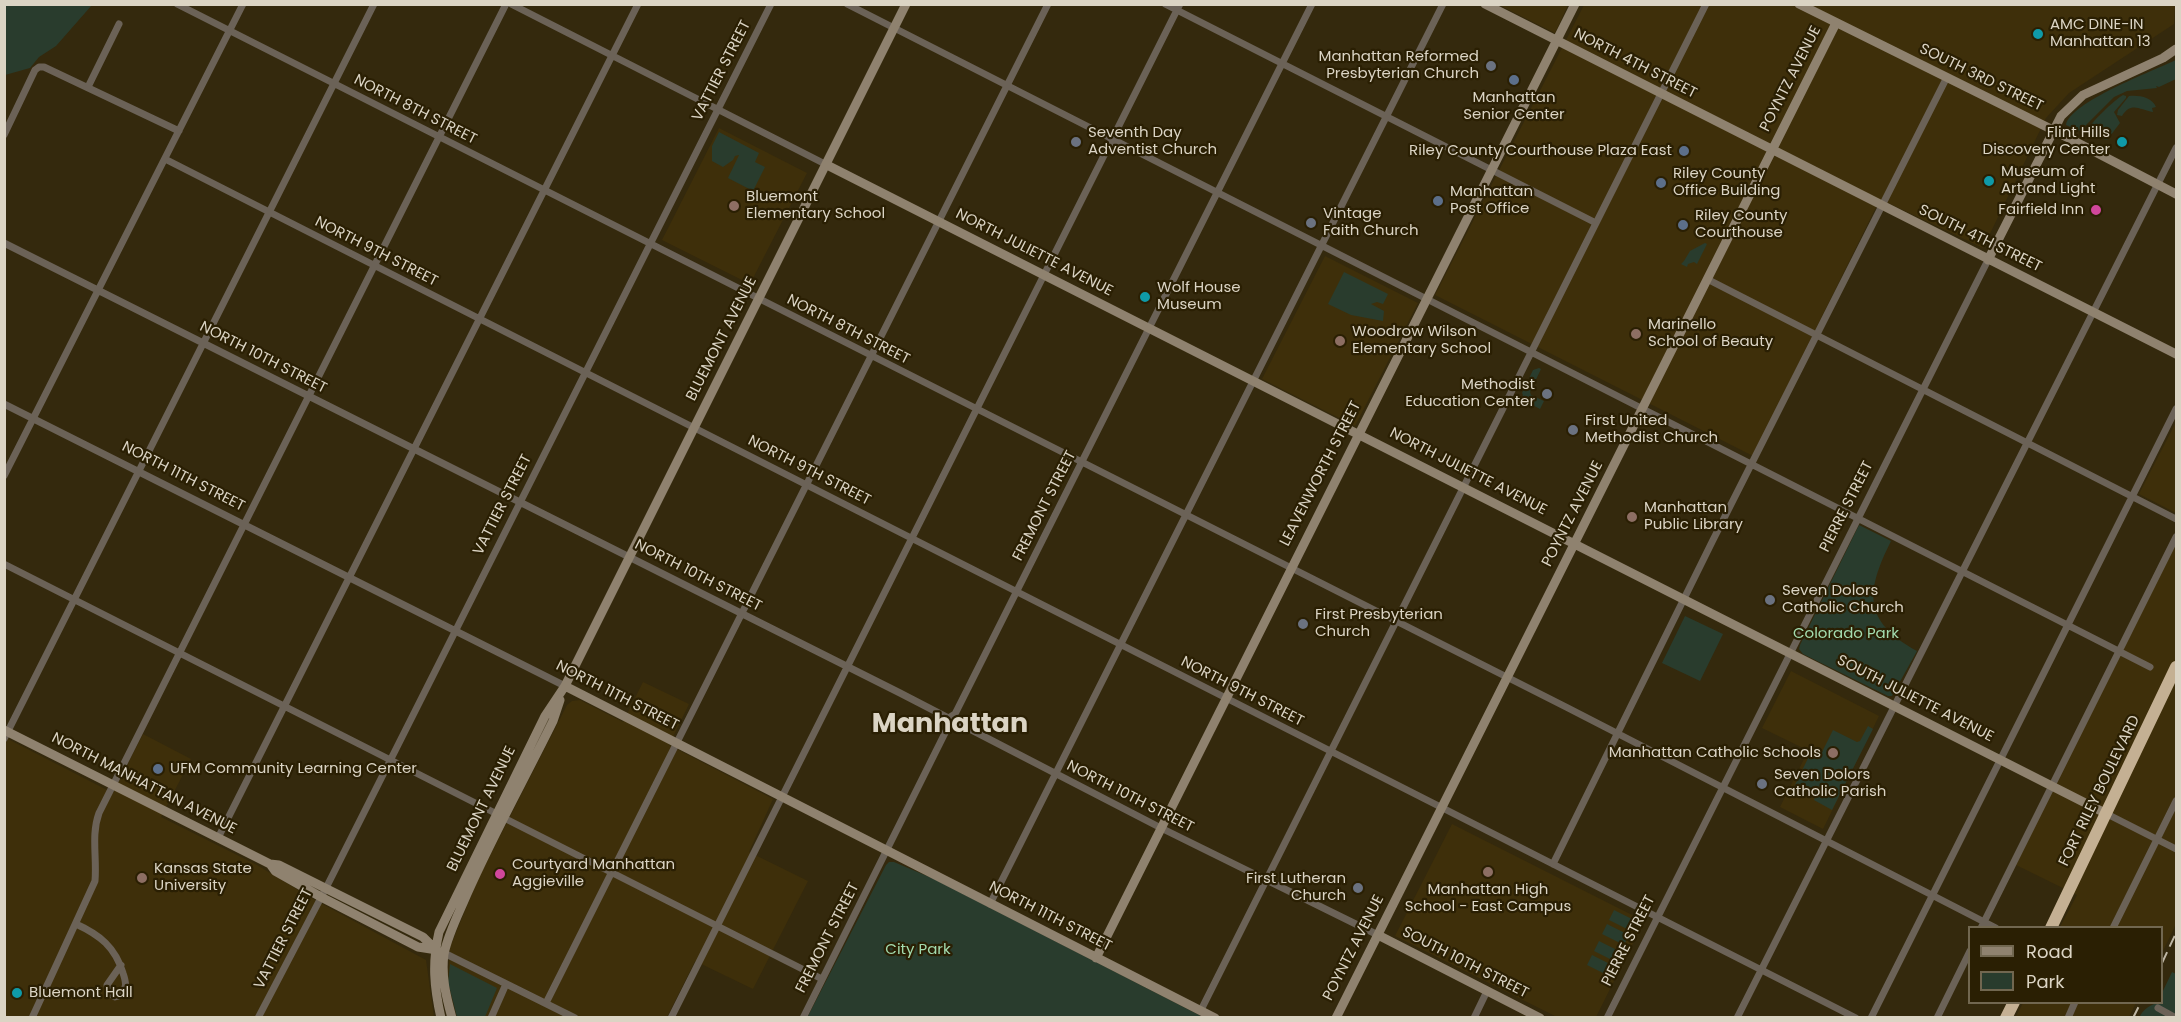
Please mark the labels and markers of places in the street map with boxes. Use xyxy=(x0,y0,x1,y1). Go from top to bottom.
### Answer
place label: AMC DINE-IN Manhattan 13 xyxy=(2050,16,2151,51)
marker: AMC DINE-IN Manhattan 13 xyxy=(2031,27,2045,41)
place label: Manhattan Reformed Presbyterian Church xyxy=(1319,48,1479,83)
marker: Manhattan Reformed Presbyterian Church xyxy=(1484,59,1498,73)
marker: Manhattan Senior Center xyxy=(1507,73,1521,87)
place label: Manhattan Senior Center xyxy=(1463,89,1565,124)
place label: Seventh Day Adventist Church xyxy=(1088,124,1217,159)
place label: Flint Hills Discovery Center xyxy=(1983,124,2110,159)
marker: Seventh Day Adventist Church xyxy=(1069,135,1083,149)
marker: Flint Hills Discovery Center xyxy=(2115,135,2129,149)
place label: Riley County Courthouse Plaza East xyxy=(1409,142,1672,160)
marker: Riley County Courthouse Plaza East xyxy=(1677,144,1691,158)
place label: Museum of Art and Light xyxy=(2001,163,2095,198)
place label: Riley County Office Building xyxy=(1673,165,1781,200)
marker: Museum of Art and Light xyxy=(1982,174,1996,188)
marker: Riley County Office Building xyxy=(1654,176,1668,190)
place label: Manhattan Post Office xyxy=(1450,183,1533,218)
place label: Bluemont Elementary School xyxy=(746,188,885,223)
marker: Manhattan Post Office xyxy=(1431,194,1445,208)
marker: Bluemont Elementary School xyxy=(727,199,741,213)
place label: Fairfield Inn xyxy=(1998,201,2084,219)
marker: Fairfield Inn xyxy=(2089,203,2103,217)
place label: Vintage Faith Church xyxy=(1323,205,1419,240)
place label: Riley County Courthouse xyxy=(1695,207,1788,242)
marker: Vintage Faith Church xyxy=(1304,216,1318,230)
marker: Riley County Courthouse xyxy=(1676,218,1690,232)
place label: Wolf House Museum xyxy=(1157,279,1241,314)
marker: Wolf House Museum xyxy=(1138,290,1152,304)
place label: Marinello School of Beauty xyxy=(1648,316,1773,351)
place label: Woodrow Wilson Elementary School xyxy=(1352,323,1491,358)
marker: Marinello School of Beauty xyxy=(1629,327,1643,341)
marker: Woodrow Wilson Elementary School xyxy=(1333,334,1347,348)
place label: Methodist Education Center xyxy=(1405,376,1535,411)
marker: Methodist Education Center xyxy=(1540,387,1554,401)
place label: First United Methodist Church xyxy=(1585,412,1718,447)
marker: First United Methodist Church xyxy=(1566,423,1580,437)
place label: Manhattan Public Library xyxy=(1644,499,1743,534)
marker: Manhattan Public Library xyxy=(1625,510,1639,524)
place label: Seven Dolors Catholic Church xyxy=(1782,582,1904,617)
marker: Seven Dolors Catholic Church xyxy=(1763,593,1777,607)
place label: First Presbyterian Church xyxy=(1315,606,1443,641)
marker: First Presbyterian Church xyxy=(1296,617,1310,631)
place label: Manhattan Catholic Schools xyxy=(1609,744,1821,762)
marker: Manhattan Catholic Schools xyxy=(1826,746,1840,760)
place label: UFM Community Learning Center xyxy=(170,760,417,778)
marker: UFM Community Learning Center xyxy=(151,762,165,776)
place label: Seven Dolors Catholic Parish xyxy=(1774,766,1886,801)
marker: Seven Dolors Catholic Parish xyxy=(1755,777,1769,791)
place label: Courtyard Manhattan Aggieville xyxy=(512,856,675,891)
place label: Kansas State University xyxy=(154,860,252,895)
marker: Manhattan High School - East Campus xyxy=(1481,865,1495,879)
marker: Courtyard Manhattan Aggieville xyxy=(493,867,507,881)
place label: First Lutheran Church xyxy=(1246,870,1346,905)
marker: Kansas State University xyxy=(135,871,149,885)
marker: First Lutheran Church xyxy=(1351,881,1365,895)
place label: Manhattan High School - East Campus xyxy=(1405,881,1571,916)
place label: Bluemont Hall xyxy=(29,984,133,1002)
marker: Bluemont Hall xyxy=(10,986,24,1000)

